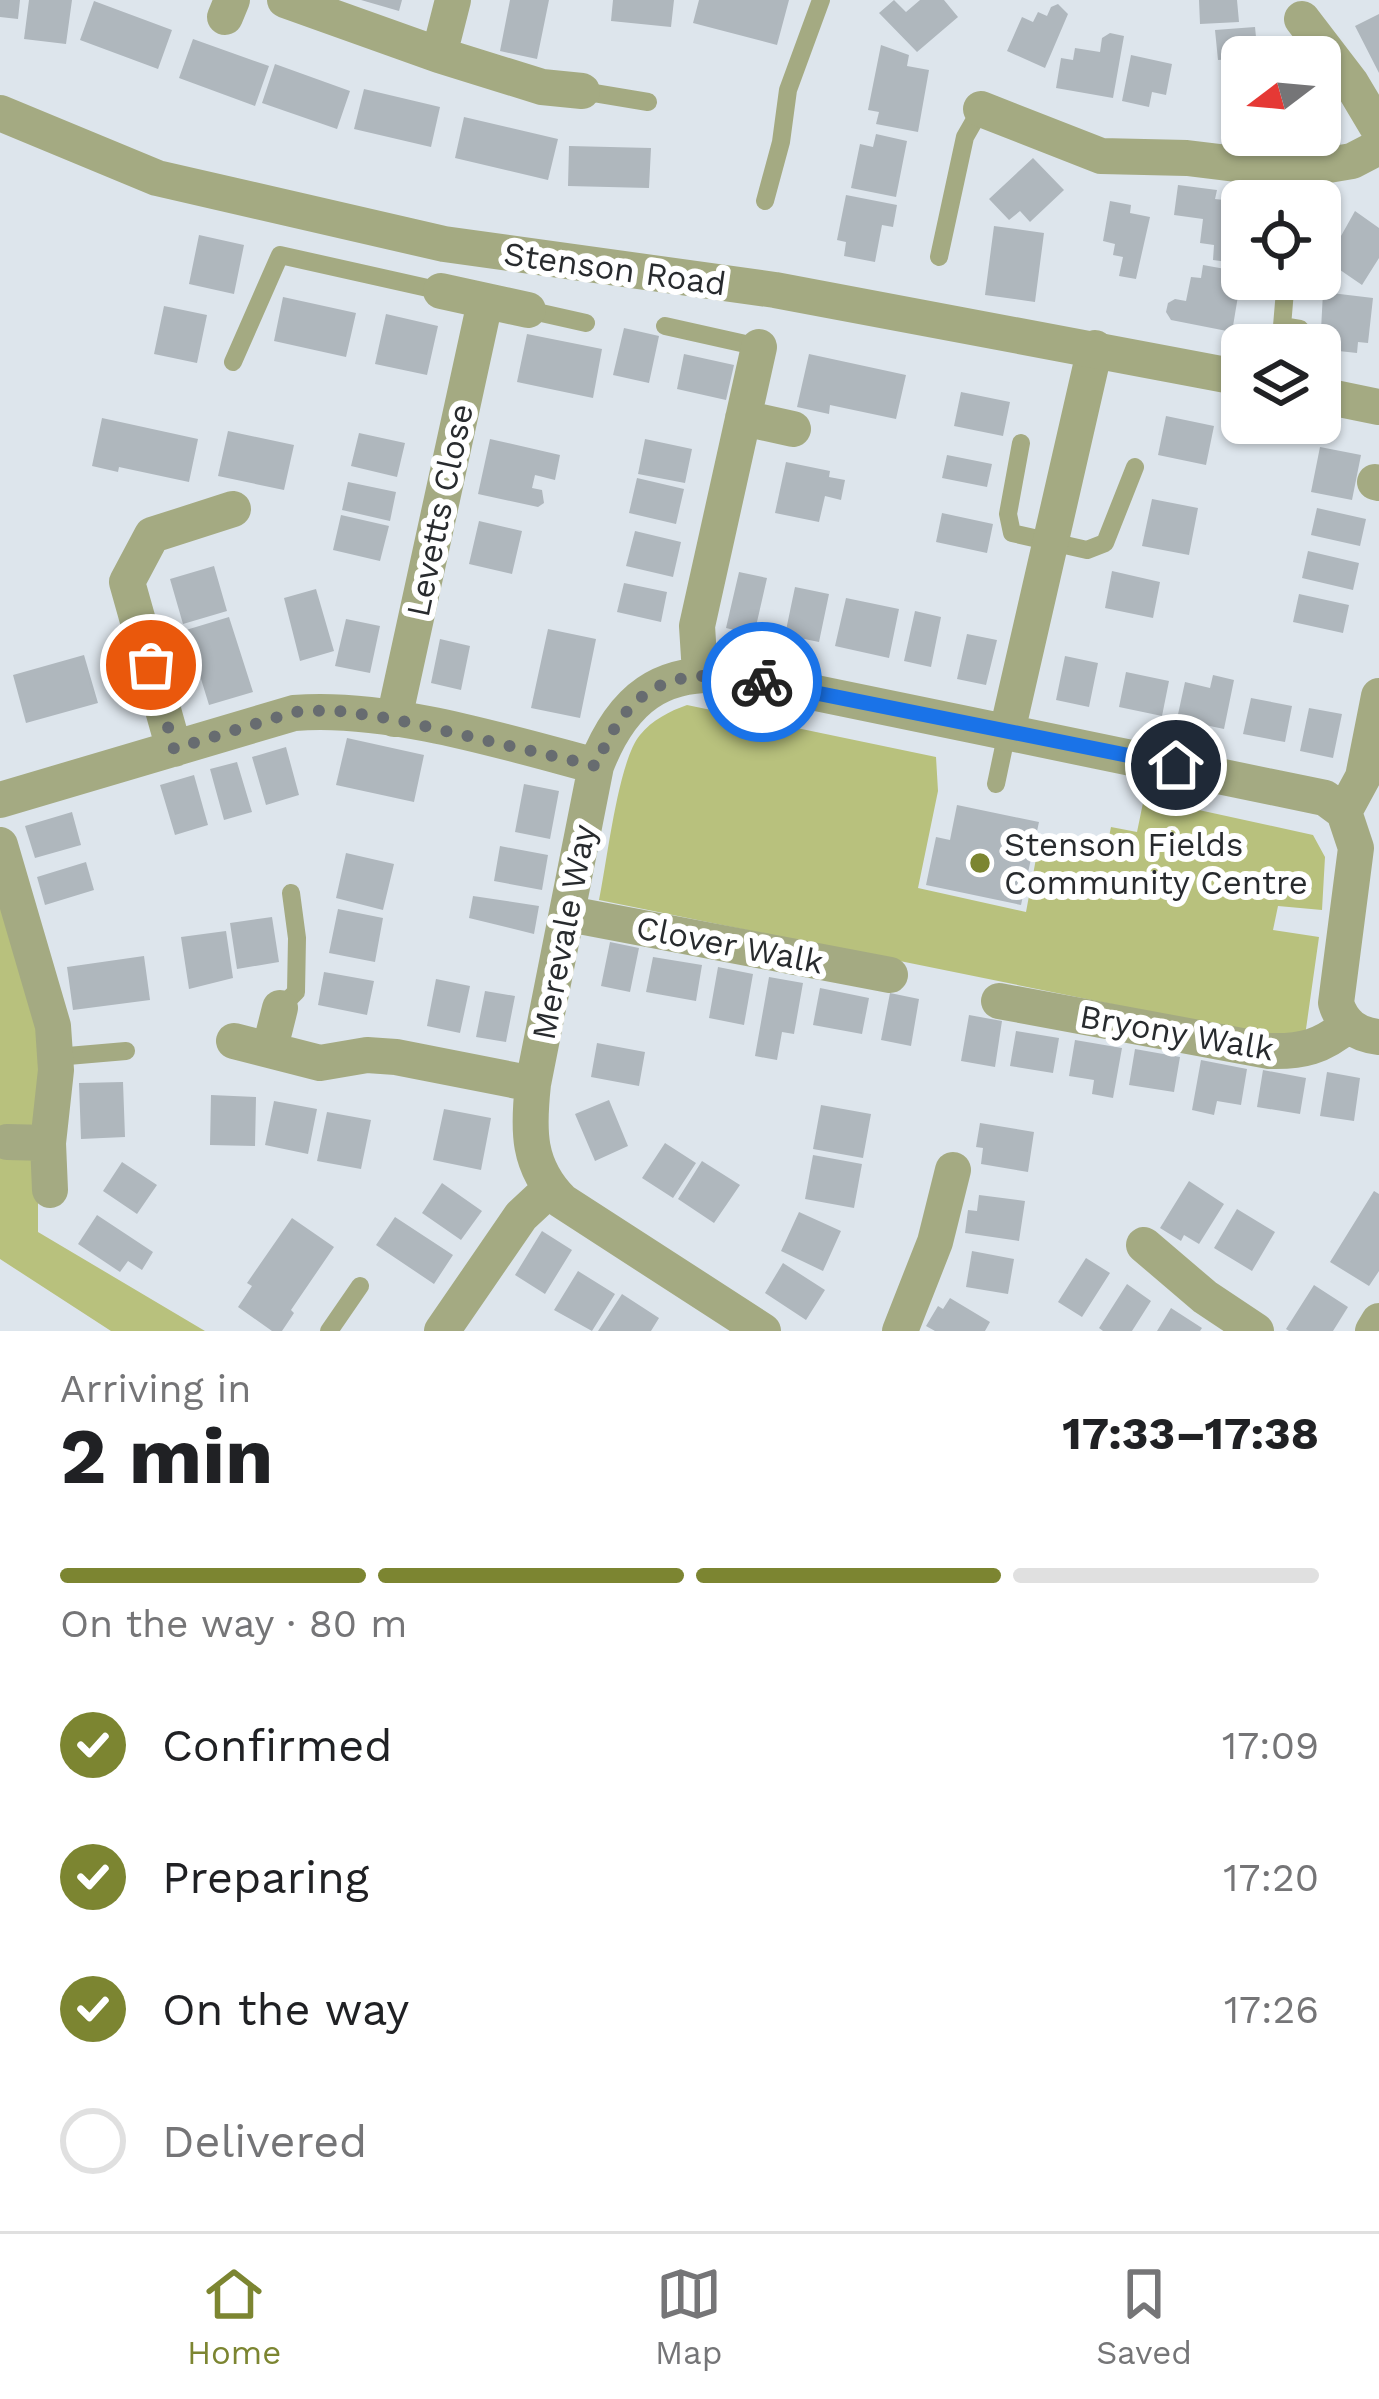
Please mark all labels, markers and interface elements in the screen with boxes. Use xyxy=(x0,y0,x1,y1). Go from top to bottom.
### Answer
north arrow xyxy=(1221,36,1341,156)
map controls xyxy=(1221,36,1341,444)
button: locate xyxy=(1221,180,1341,300)
street label: Stenson Road xyxy=(501,234,728,303)
button: layers xyxy=(1221,324,1341,444)
street label: Levetts Close xyxy=(398,400,481,620)
pin xyxy=(100,614,202,716)
courier xyxy=(702,622,822,742)
icon: bag xyxy=(118,632,184,698)
icon: bike xyxy=(729,649,795,715)
pin xyxy=(1125,714,1227,816)
icon: home xyxy=(1143,732,1209,798)
street label: Merevale Way xyxy=(523,821,603,1043)
place label: Stenson Fields Community Centre xyxy=(1004,825,1308,902)
marker: Stenson Fields Community Centre xyxy=(967,850,993,876)
street label: Clover Walk xyxy=(633,907,827,982)
street label: Bryony Walk xyxy=(1077,996,1277,1069)
text: Arriving in xyxy=(60,1366,251,1411)
text: 17:33–17:38 xyxy=(1062,1407,1319,1460)
text: 2 min xyxy=(60,1410,273,1502)
text: On the way · 80 m xyxy=(60,1601,408,1646)
icon: check xyxy=(60,1712,126,1778)
text: Confirmed xyxy=(162,1719,393,1772)
text: 17:09 xyxy=(1222,1723,1319,1768)
icon: check xyxy=(60,1844,126,1910)
text: Preparing xyxy=(162,1851,369,1904)
text: 17:20 xyxy=(1223,1855,1319,1900)
icon: check xyxy=(60,1976,126,2042)
text: On the way xyxy=(162,1983,409,2036)
text: 17:26 xyxy=(1224,1987,1319,2032)
text: Delivered xyxy=(162,2115,367,2168)
tab: Home xyxy=(187,2261,281,2372)
tab: Map xyxy=(655,2261,722,2372)
tab: Saved xyxy=(1096,2261,1192,2372)

